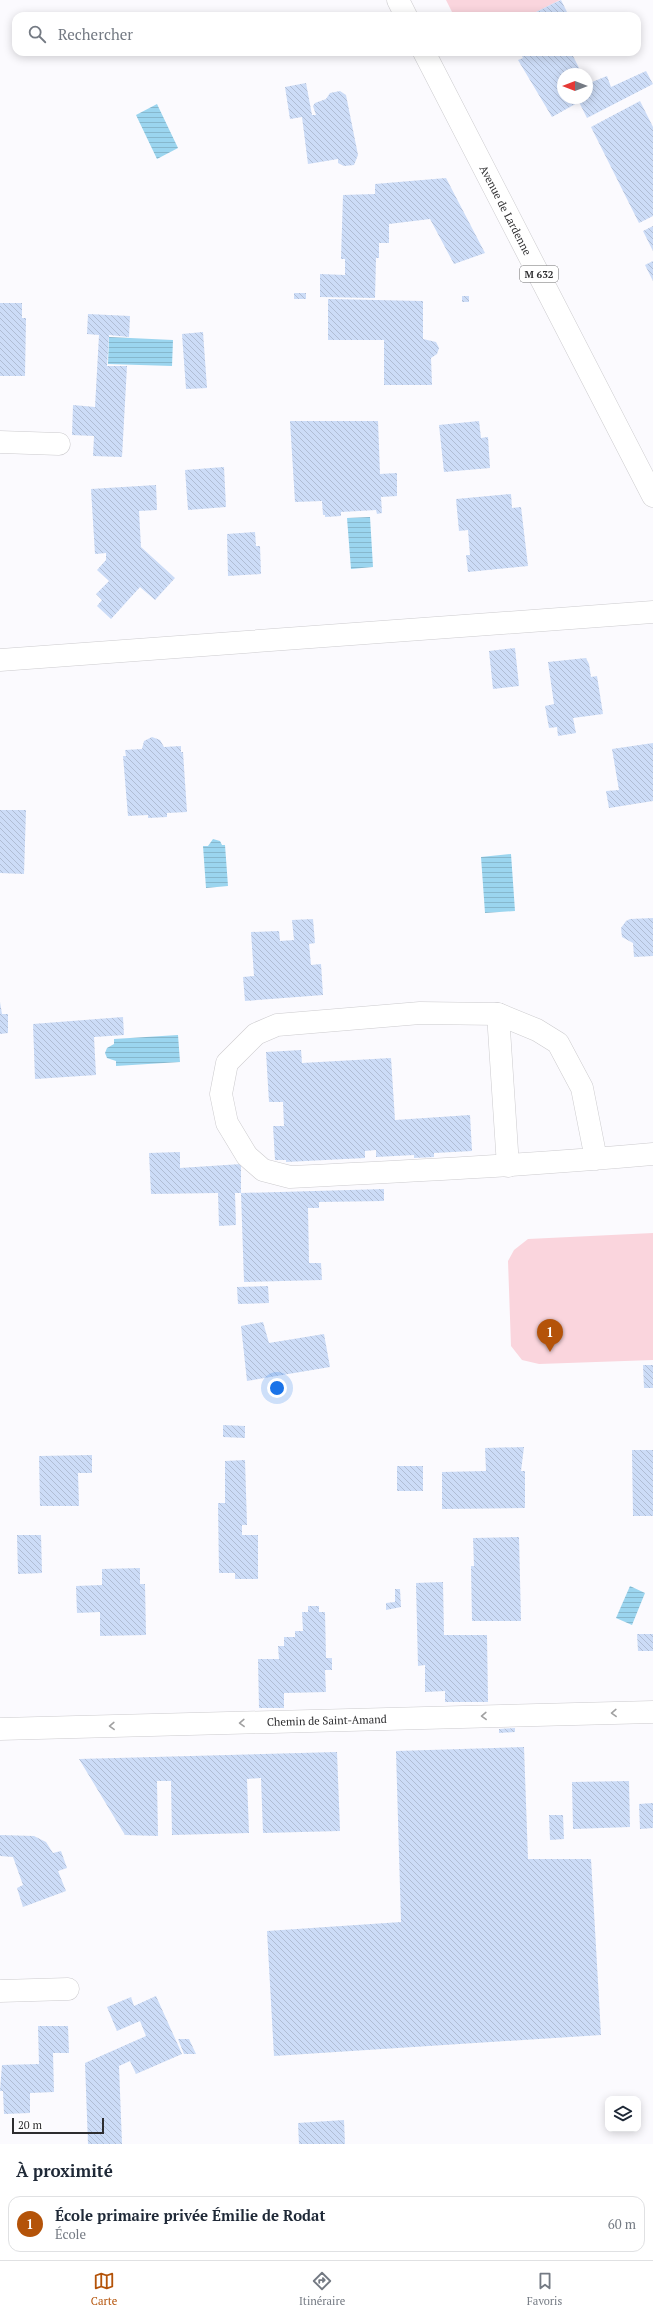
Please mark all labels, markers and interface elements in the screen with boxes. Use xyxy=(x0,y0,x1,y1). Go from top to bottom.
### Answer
search box xyxy=(12,12,641,56)
icon: search xyxy=(26,23,48,45)
text: Rechercher xyxy=(58,24,133,44)
north arrow xyxy=(557,68,593,104)
street label: Avenue de Lardenne xyxy=(477,163,535,258)
road number: M 632 xyxy=(520,266,558,282)
pin: 1 xyxy=(537,1319,563,1352)
your location xyxy=(267,1378,287,1398)
one-way arrow xyxy=(611,1709,617,1717)
street label: Chemin de Saint-Amand xyxy=(267,1712,387,1729)
one-way arrow xyxy=(481,1712,487,1721)
one-way arrow xyxy=(239,1719,245,1727)
one-way arrow xyxy=(109,1722,115,1730)
map controls xyxy=(605,2096,641,2132)
button: layers xyxy=(605,2096,641,2132)
scale bar xyxy=(12,2116,104,2135)
text: 20 m xyxy=(18,2118,42,2132)
text: À proximité xyxy=(16,2159,113,2182)
text: École primaire privée Émilie de Rodat xyxy=(55,2205,325,2225)
text: 1 xyxy=(26,2215,34,2233)
text: 60 m xyxy=(608,2215,636,2233)
text: École xyxy=(55,2225,86,2243)
tab: Carte xyxy=(91,2270,117,2308)
tab: Itinéraire xyxy=(299,2270,345,2308)
tab: Favoris xyxy=(527,2270,562,2308)

